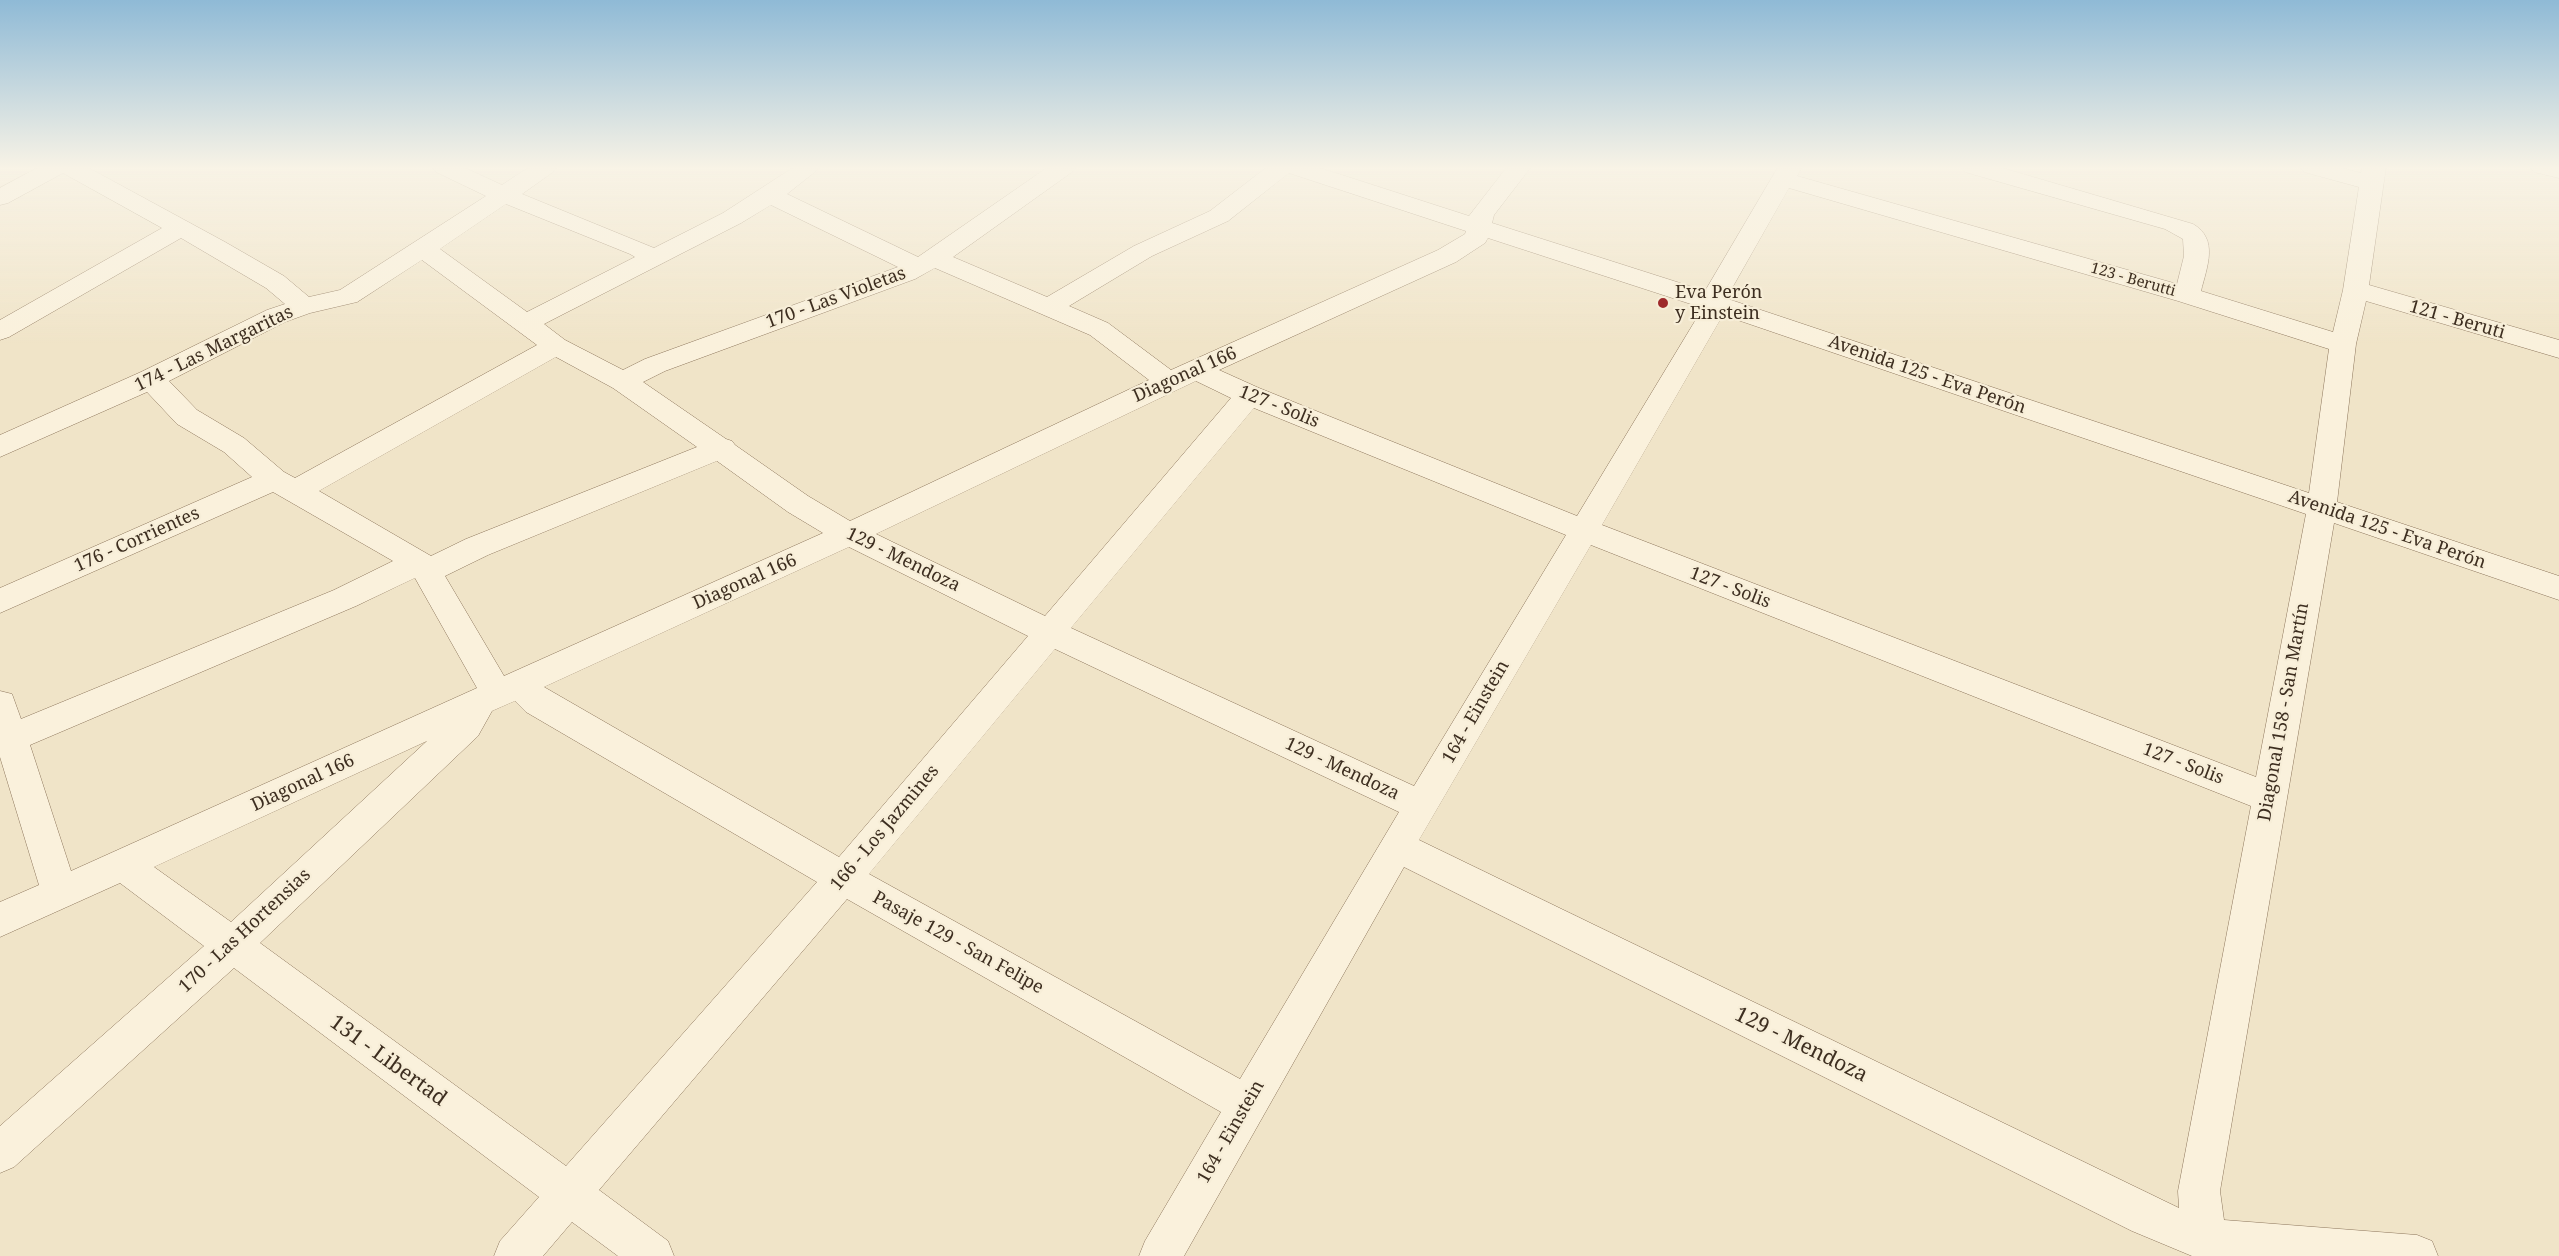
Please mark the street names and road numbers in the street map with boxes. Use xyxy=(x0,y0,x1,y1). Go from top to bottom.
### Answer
street label: 123 - Berutti xyxy=(2089,259,2177,301)
street label: 170 - Las Violetas xyxy=(763,263,909,333)
street label: 121 - Beruti xyxy=(2407,296,2507,344)
street label: 174 - Las Margaritas xyxy=(131,301,297,397)
street label: Avenida 125 - Eva Perón xyxy=(1825,331,2029,419)
street label: Diagonal 166 xyxy=(1130,343,1240,407)
street label: 127 - Solis xyxy=(1236,381,1322,433)
street label: Avenida 125 - Eva Perón xyxy=(2285,486,2489,574)
street label: 176 - Corrientes xyxy=(71,503,203,577)
street label: 129 - Mendoza xyxy=(843,523,963,597)
street label: Diagonal 166 xyxy=(690,550,800,614)
street label: 127 - Solis xyxy=(1687,563,1773,613)
street label: Diagonal 158 - San Martín xyxy=(2254,601,2314,823)
street label: 164 - Einstein xyxy=(1438,657,1514,767)
street label: 129 - Mendoza xyxy=(1281,733,1403,805)
street label: 127 - Solis xyxy=(2140,739,2226,789)
street label: Diagonal 166 xyxy=(248,750,358,816)
street label: 166 - Los Jazmines xyxy=(826,761,944,895)
street label: 170 - Las Hortensias xyxy=(175,864,315,998)
street label: Pasaje 129 - San Felipe xyxy=(869,887,1047,999)
street label: 129 - Mendoza xyxy=(1730,1002,1872,1088)
street label: 131 - Libertad xyxy=(325,1010,451,1112)
street label: 164 - Einstein xyxy=(1193,1077,1269,1187)

